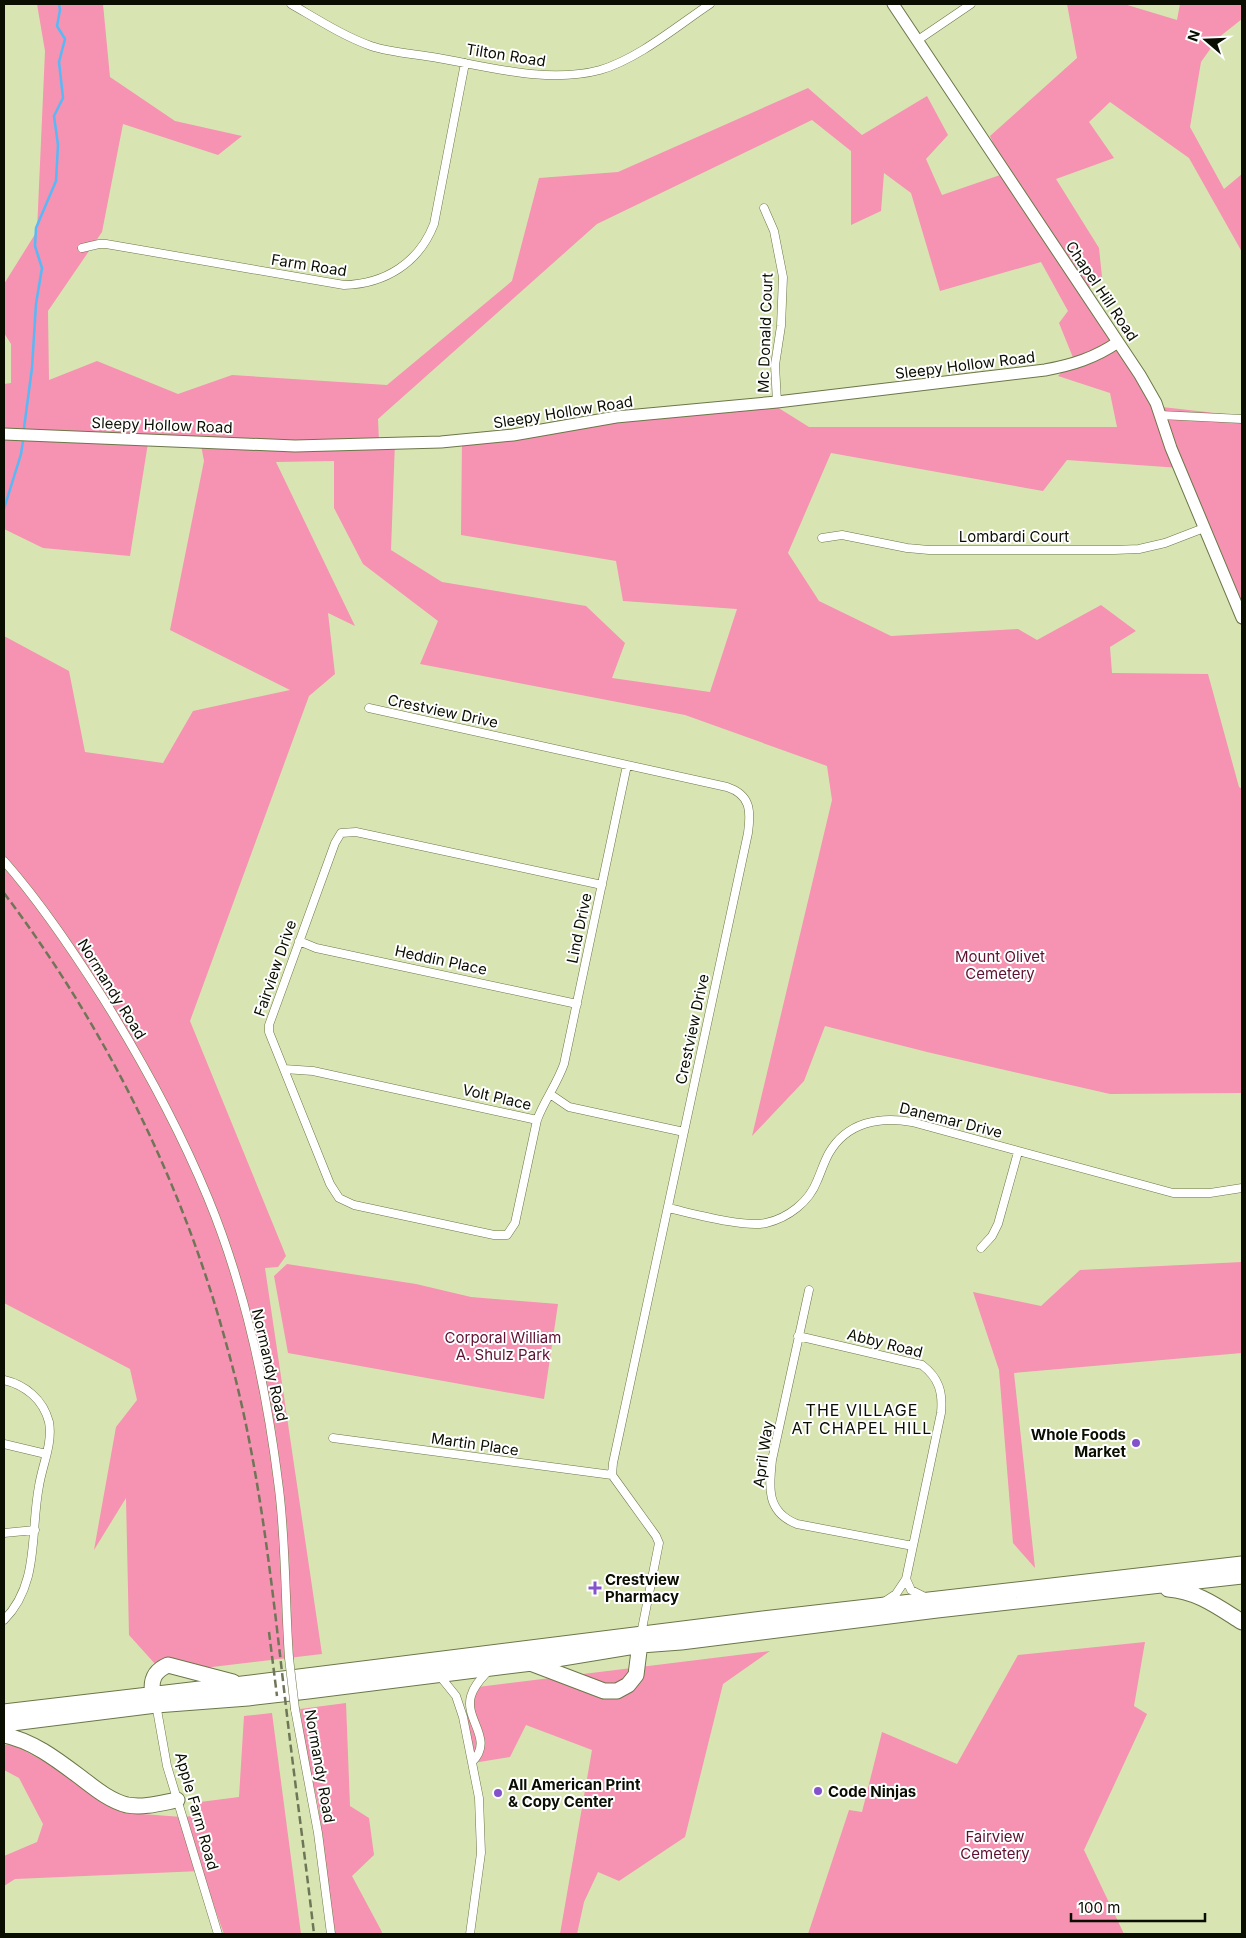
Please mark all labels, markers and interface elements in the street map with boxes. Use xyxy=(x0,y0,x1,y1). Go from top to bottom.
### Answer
north arrow xyxy=(1181,15,1231,65)
text: N xyxy=(1183,28,1203,43)
street label: Tilton Road xyxy=(465,39,547,71)
street label: Chapel Hill Road xyxy=(1062,237,1142,345)
street label: Farm Road xyxy=(270,250,348,280)
street label: Mc Donald Court xyxy=(753,273,777,393)
street label: Sleepy Hollow Road xyxy=(894,347,1036,383)
street label: Sleepy Hollow Road xyxy=(492,392,634,432)
street label: Sleepy Hollow Road xyxy=(91,413,233,437)
street label: Lombardi Court xyxy=(959,527,1069,546)
street label: Crestview Drive xyxy=(386,690,500,732)
street label: Lind Drive xyxy=(562,891,596,965)
street label: Fairview Drive xyxy=(250,917,300,1019)
street label: Normandy Road xyxy=(74,935,150,1043)
street label: Heddin Place xyxy=(393,941,489,979)
park label: Mount Olivet Cemetery xyxy=(955,947,1045,983)
street label: Crestview Drive xyxy=(671,972,713,1086)
street label: Volt Place xyxy=(461,1080,533,1114)
street label: Danemar Drive xyxy=(898,1098,1004,1142)
street label: Normandy Road xyxy=(248,1307,292,1423)
street label: Abby Road xyxy=(845,1324,925,1362)
park label: Corporal William A. Shulz Park xyxy=(445,1328,561,1364)
district label: THE VILLAGE AT CHAPEL HILL xyxy=(792,1400,932,1438)
street label: April Way xyxy=(749,1419,777,1489)
place label: Whole Foods Market xyxy=(1031,1425,1126,1461)
street label: Martin Place xyxy=(430,1428,520,1460)
marker: Whole Foods Market xyxy=(1130,1437,1142,1449)
place label: Crestview Pharmacy xyxy=(605,1570,680,1606)
marker: Crestview Pharmacy xyxy=(589,1582,601,1594)
street label: Normandy Road xyxy=(301,1708,339,1824)
street label: Apple Farm Road xyxy=(171,1750,223,1872)
place label: All American Print & Copy Center xyxy=(508,1775,641,1811)
place label: Code Ninjas xyxy=(828,1782,916,1801)
marker: Code Ninjas xyxy=(812,1785,824,1797)
marker: All American Print & Copy Center xyxy=(492,1787,504,1799)
park label: Fairview Cemetery xyxy=(960,1827,1030,1863)
scale bar xyxy=(1071,1890,1205,1922)
text: 100 m xyxy=(1078,1898,1120,1917)

